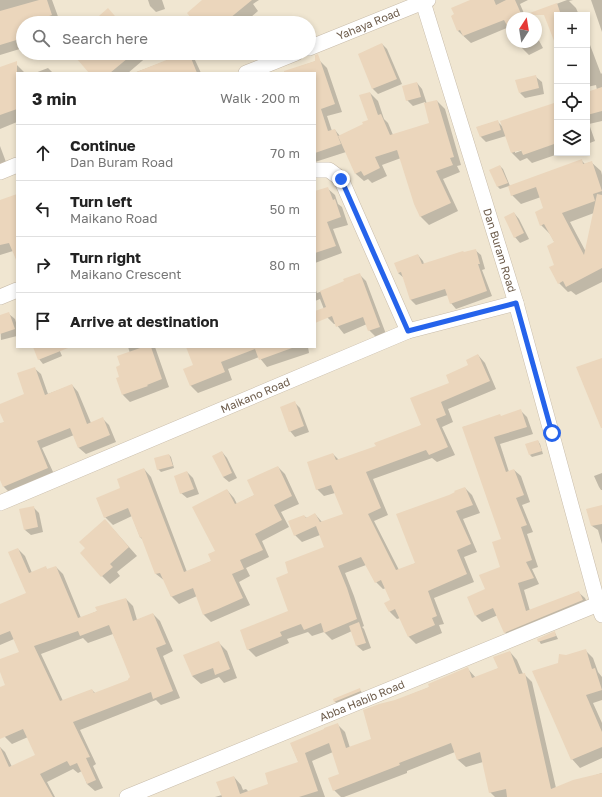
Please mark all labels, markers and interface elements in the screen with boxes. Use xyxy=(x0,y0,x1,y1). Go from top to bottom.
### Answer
street label: Yahaya Road xyxy=(335,5,402,42)
north arrow xyxy=(506,12,542,48)
map controls xyxy=(554,12,590,156)
button: + xyxy=(554,12,590,48)
search box xyxy=(16,16,316,60)
icon: search xyxy=(30,27,52,49)
text: Search here xyxy=(62,29,148,47)
button: − xyxy=(554,48,590,84)
button: locate xyxy=(554,84,590,120)
text: 3 min xyxy=(32,88,76,109)
text: Walk · 200 m xyxy=(220,90,300,106)
button: layers xyxy=(554,120,590,156)
text: Continue xyxy=(70,136,136,154)
icon: ahead xyxy=(32,142,54,164)
text: 70 m xyxy=(270,145,300,161)
text: Dan Buram Road xyxy=(70,154,173,170)
route end xyxy=(332,170,350,188)
text: Turn left xyxy=(70,192,132,210)
icon: left xyxy=(32,198,54,220)
text: 50 m xyxy=(270,201,300,217)
street label: Dan Buram Road xyxy=(481,207,519,294)
text: Maikano Road xyxy=(70,210,157,226)
text: Turn right xyxy=(70,248,141,266)
icon: right xyxy=(32,254,54,276)
text: 80 m xyxy=(269,257,300,273)
text: Maikano Crescent xyxy=(70,266,182,282)
icon: arrive xyxy=(32,310,54,332)
text: Arrive at destination xyxy=(70,312,219,330)
street label: Maikano Road xyxy=(218,375,292,415)
route start xyxy=(543,424,561,442)
street label: Abba Habib Road xyxy=(317,677,406,723)

